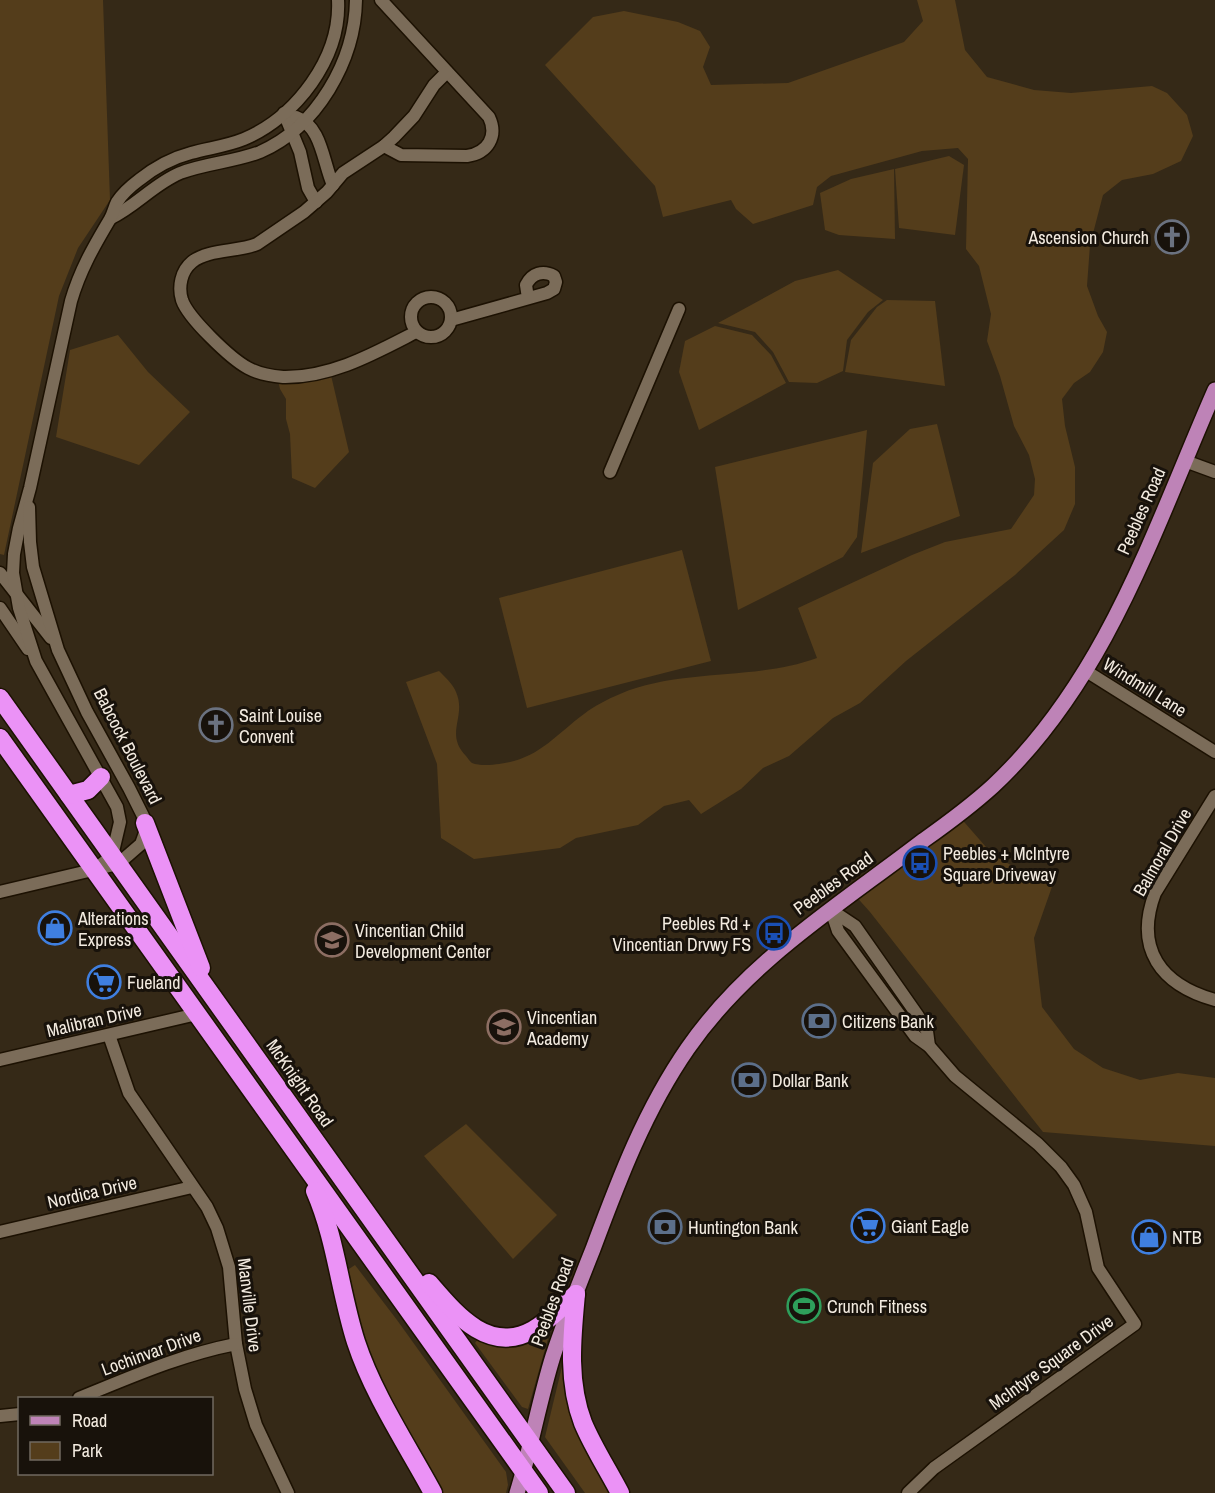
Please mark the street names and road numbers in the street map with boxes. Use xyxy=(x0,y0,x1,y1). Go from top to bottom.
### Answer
street label: Peebles Road xyxy=(1111,464,1171,558)
street label: Windmill Lane xyxy=(1098,651,1192,723)
street label: Babcock Boulevard xyxy=(88,684,168,808)
street label: Balmoral Drive xyxy=(1127,803,1197,901)
street label: Peebles Road xyxy=(788,846,878,920)
street label: Malibran Drive xyxy=(44,997,144,1043)
street label: McKnight Road xyxy=(261,1034,339,1132)
street label: Nordica Drive xyxy=(45,1170,139,1214)
street label: Peebles Road xyxy=(524,1254,580,1350)
street label: Manville Drive xyxy=(232,1257,268,1353)
street label: McIntyre Square Drive xyxy=(984,1308,1118,1416)
street label: Lochinvar Drive xyxy=(98,1322,204,1382)

